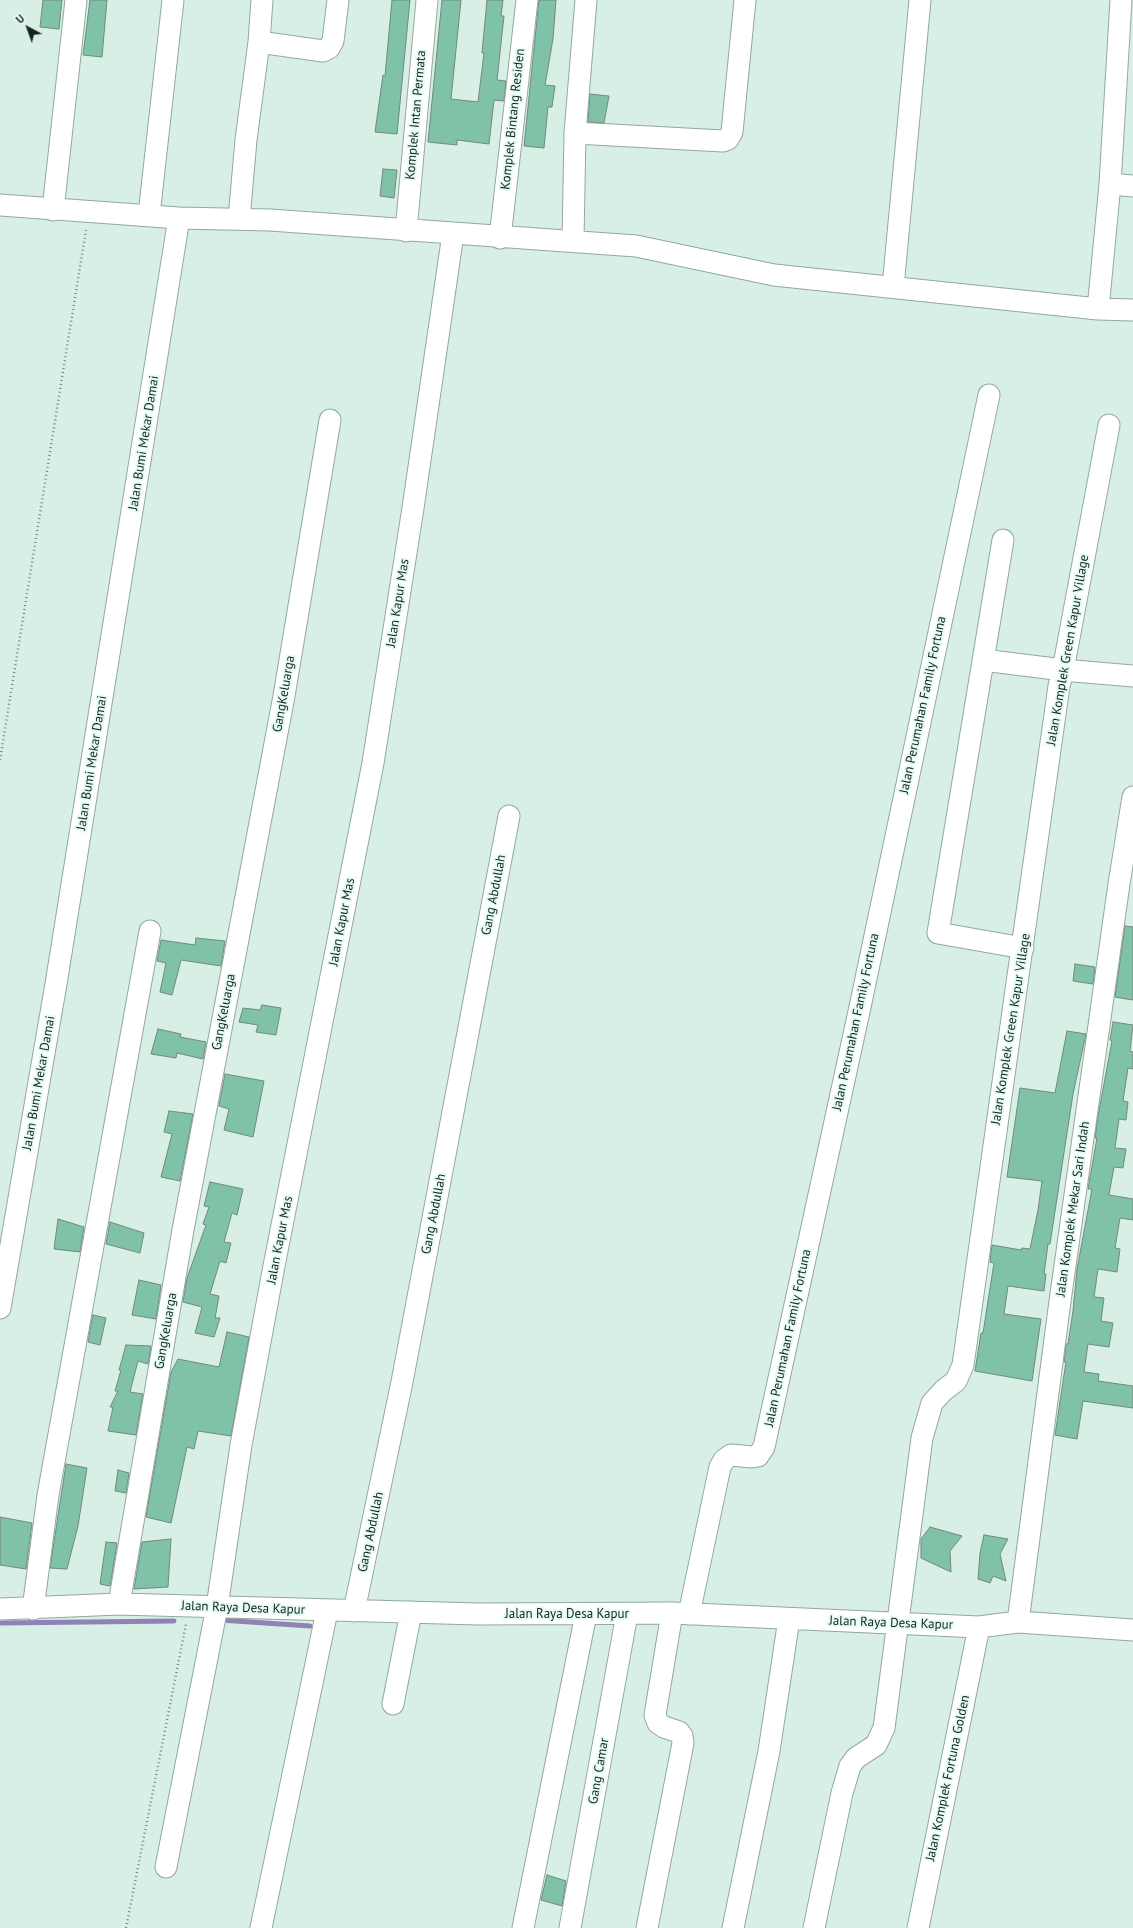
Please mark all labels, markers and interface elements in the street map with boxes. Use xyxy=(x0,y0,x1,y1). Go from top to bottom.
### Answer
north arrow xyxy=(8,8,48,48)
text: U xyxy=(13,11,27,26)
street label: Komplek Bintang Residen xyxy=(498,48,528,190)
street label: Komplek Intan Permata xyxy=(403,50,429,180)
street label: Jalan Bumi Mekar Damai xyxy=(126,375,162,511)
street label: Jalan Komplek Green Kapur Village xyxy=(1044,553,1092,747)
street label: Jalan Kapur Mas xyxy=(383,558,413,648)
street label: Jalan Perumahan Family Fortuna xyxy=(897,615,949,795)
street label: GangKeluarga xyxy=(270,654,298,734)
street label: Jalan Bumi Mekar Damai xyxy=(74,695,110,831)
street label: Gang Abdullah xyxy=(479,853,509,937)
street label: Jalan Kapur Mas xyxy=(326,877,358,967)
street label: Jalan Perumahan Family Fortuna xyxy=(830,932,882,1112)
street label: Jalan Komplek Green Kapur Village xyxy=(988,932,1034,1126)
street label: GangKeluarga xyxy=(209,972,239,1052)
street label: Jalan Bumi Mekar Damai xyxy=(20,1015,58,1151)
street label: Jalan Komplek Mekar Sari Indah xyxy=(1053,1120,1093,1298)
street label: Gang Abdullah xyxy=(419,1172,449,1256)
street label: Jalan Kapur Mas xyxy=(264,1195,296,1285)
street label: Jalan Perumahan Family Fortuna xyxy=(762,1248,814,1428)
street label: GangKeluarga xyxy=(152,1291,180,1371)
street label: Gang Abdullah xyxy=(355,1490,387,1574)
street label: Jalan Raya Desa Kapur xyxy=(181,1598,305,1618)
street label: Jalan Raya Desa Kapur xyxy=(505,1606,629,1622)
street label: Jalan Raya Desa Kapur xyxy=(829,1613,953,1633)
street label: Jalan Komplek Fortuna Golden xyxy=(923,1694,973,1862)
street label: Gang Camar xyxy=(585,1737,613,1805)

